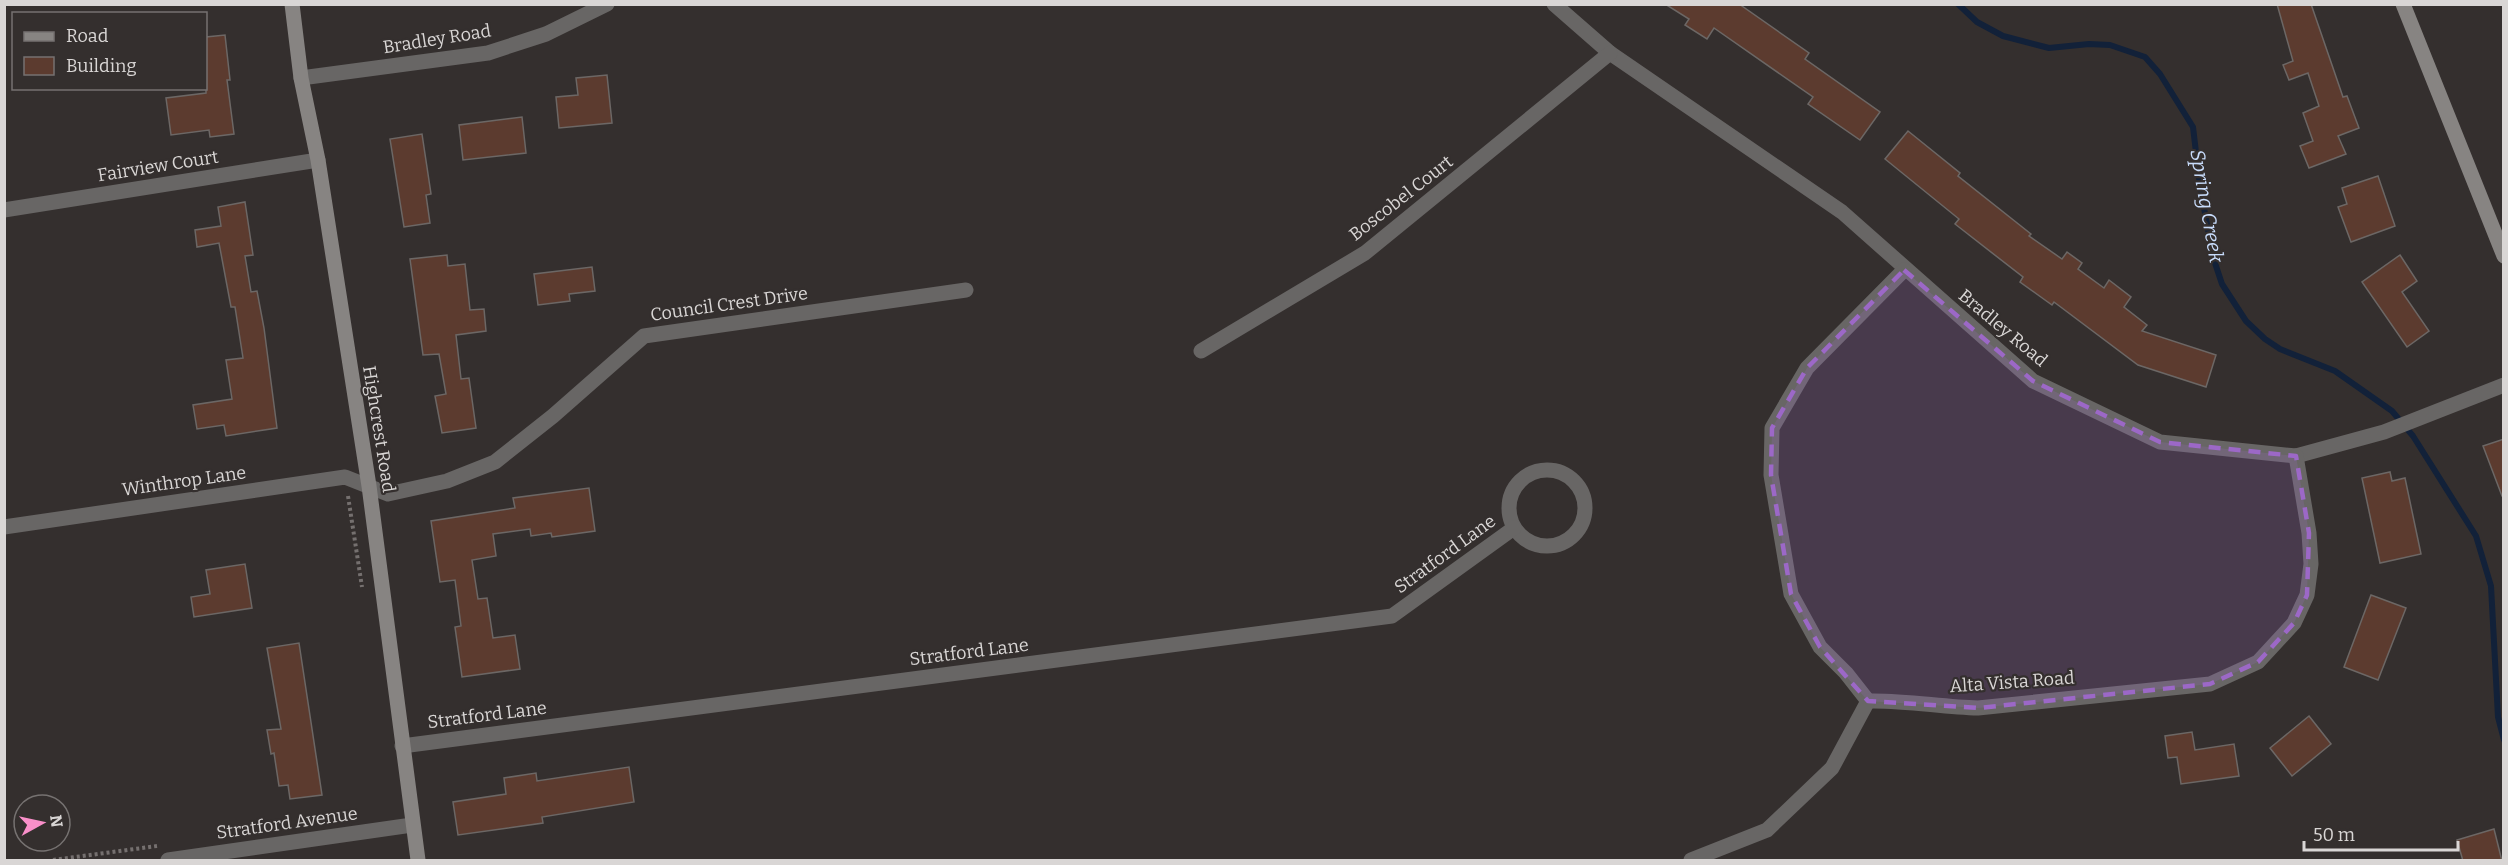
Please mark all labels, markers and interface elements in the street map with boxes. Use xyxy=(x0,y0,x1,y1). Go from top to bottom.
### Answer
legend xyxy=(12,12,207,90)
street label: Bradley Road xyxy=(381,20,493,58)
text: Road xyxy=(66,25,109,47)
text: Building xyxy=(66,55,137,77)
street label: Fairview Court xyxy=(96,146,221,186)
water label: Spring Creek xyxy=(2185,147,2229,265)
street label: Boscobel Court xyxy=(1345,150,1458,245)
street label: Council Crest Drive xyxy=(649,282,809,326)
street label: Bradley Road xyxy=(1954,284,2052,372)
street label: Highcrest Road xyxy=(358,364,400,494)
street label: Winthrop Lane xyxy=(121,461,247,501)
street label: Stratford Lane xyxy=(1390,510,1500,598)
street label: Stratford Lane xyxy=(908,634,1030,670)
street label: Alta Vista Road xyxy=(1949,667,2076,697)
street label: Stratford Lane xyxy=(426,697,548,733)
north arrow xyxy=(12,793,72,853)
street label: Stratford Avenue xyxy=(215,802,359,844)
text: N xyxy=(46,814,67,828)
scale bar xyxy=(2304,814,2458,852)
text: 50 m xyxy=(2313,824,2355,846)

